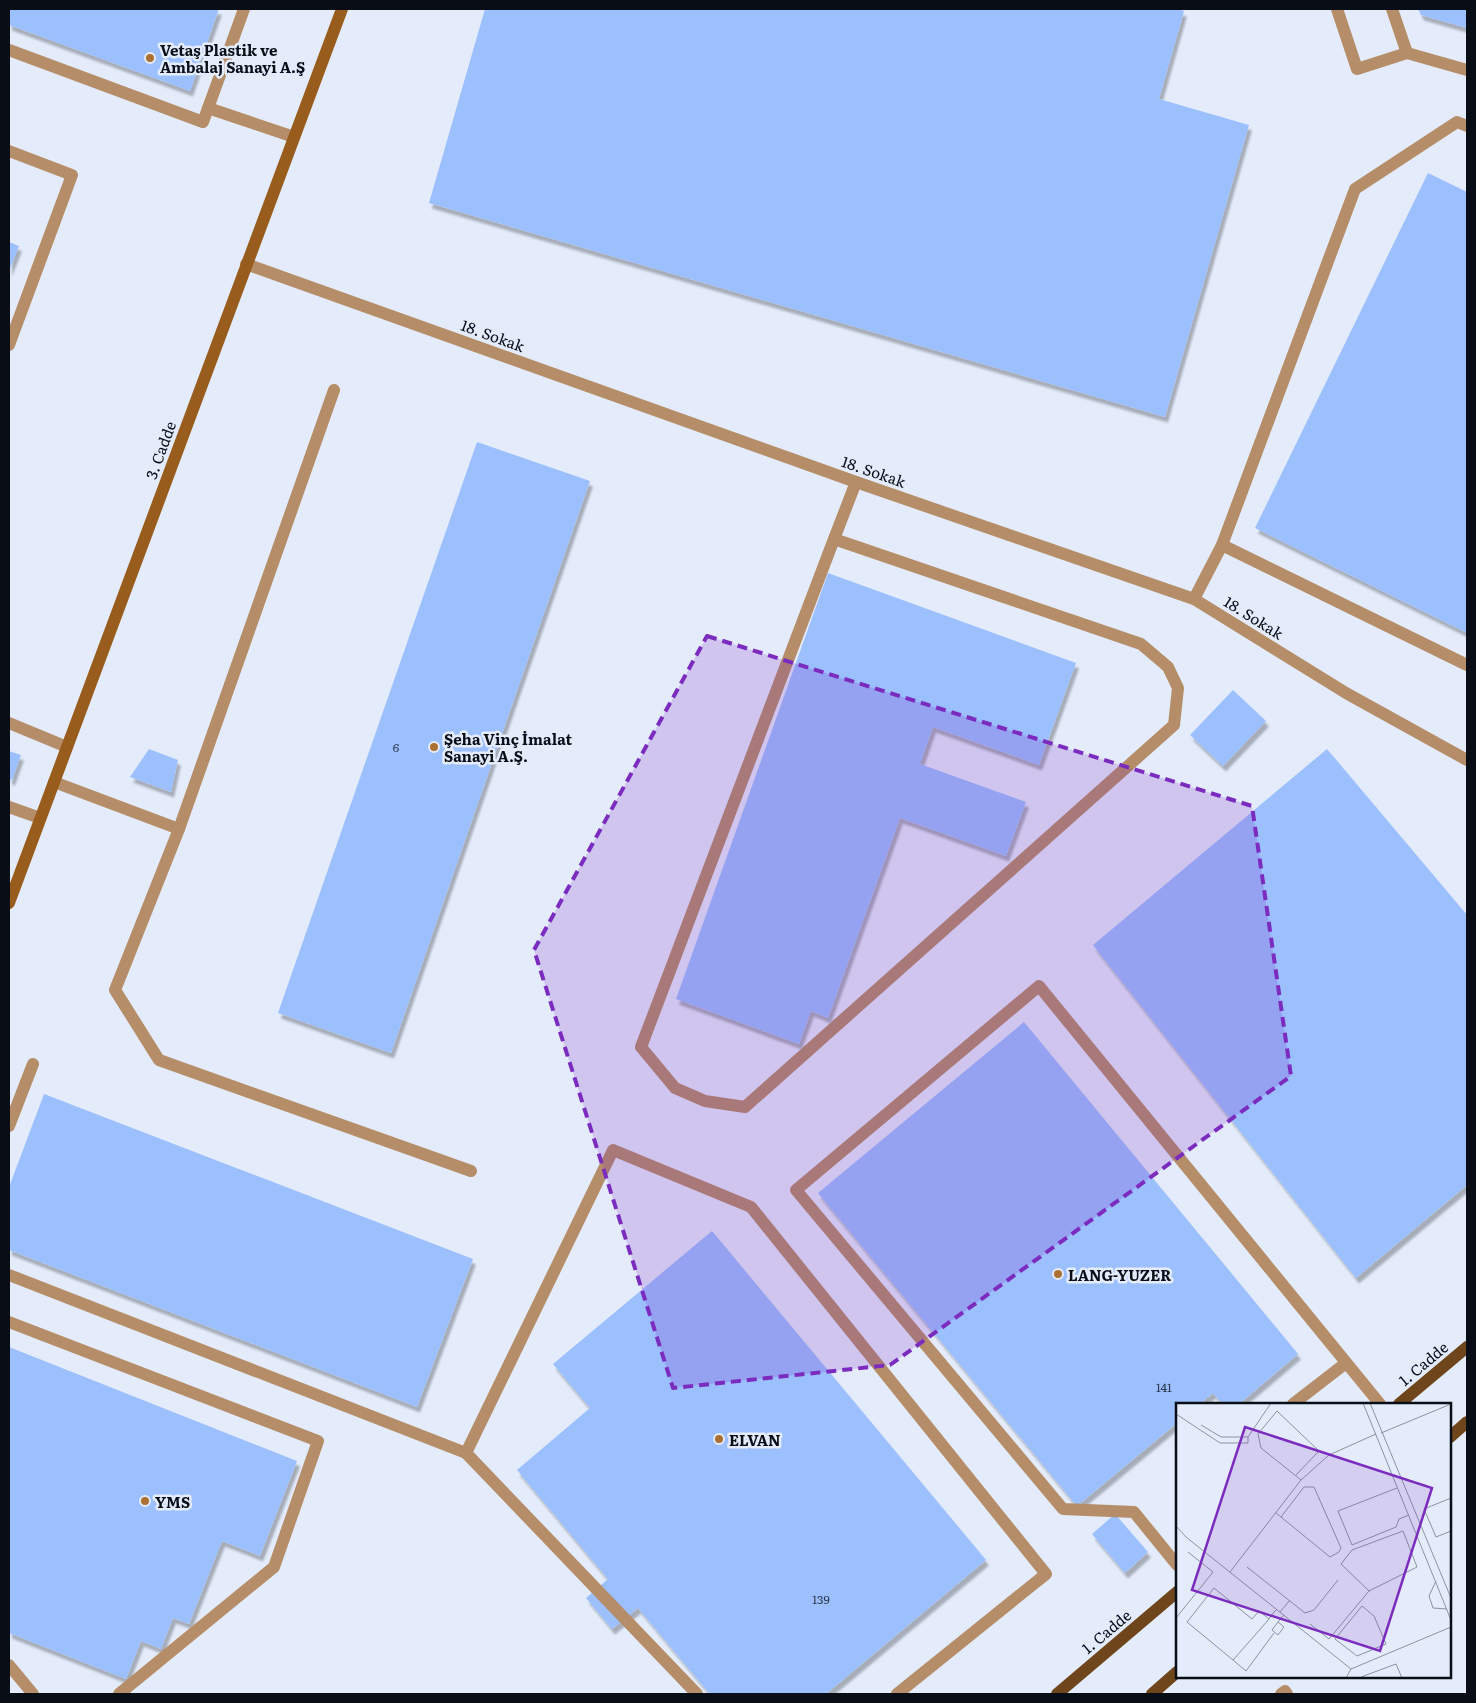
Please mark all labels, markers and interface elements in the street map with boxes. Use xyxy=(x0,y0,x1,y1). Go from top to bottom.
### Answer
place label: Vetaş Plastik ve Ambalaj Sanayi A.Ş xyxy=(160,38,305,78)
marker: Vetaş Plastik ve Ambalaj Sanayi A.Ş xyxy=(144,52,156,64)
street label: 18. Sokak xyxy=(458,313,529,357)
street label: 3. Cadde xyxy=(139,418,181,482)
street label: 18. Sokak xyxy=(839,449,910,493)
street label: 18. Sokak xyxy=(1220,590,1289,645)
place label: Şeha Vinç İmalat Sanayi A.Ş. xyxy=(444,727,572,767)
house number: 6 xyxy=(393,738,400,756)
marker: Şeha Vinç İmalat Sanayi A.Ş. xyxy=(428,741,440,753)
place label: LANG-YUZER xyxy=(1068,1263,1171,1286)
marker: LANG-YUZER xyxy=(1052,1268,1064,1280)
street label: 1. Cadde xyxy=(1393,1335,1453,1391)
house number: 141 xyxy=(1156,1378,1172,1396)
inset map xyxy=(1176,1403,1451,1678)
place label: ELVAN xyxy=(729,1428,781,1451)
marker: ELVAN xyxy=(713,1433,725,1445)
place label: YMS xyxy=(155,1490,190,1513)
marker: YMS xyxy=(139,1495,151,1507)
house number: 139 xyxy=(812,1590,830,1608)
street label: 1. Cadde xyxy=(1076,1603,1136,1659)

